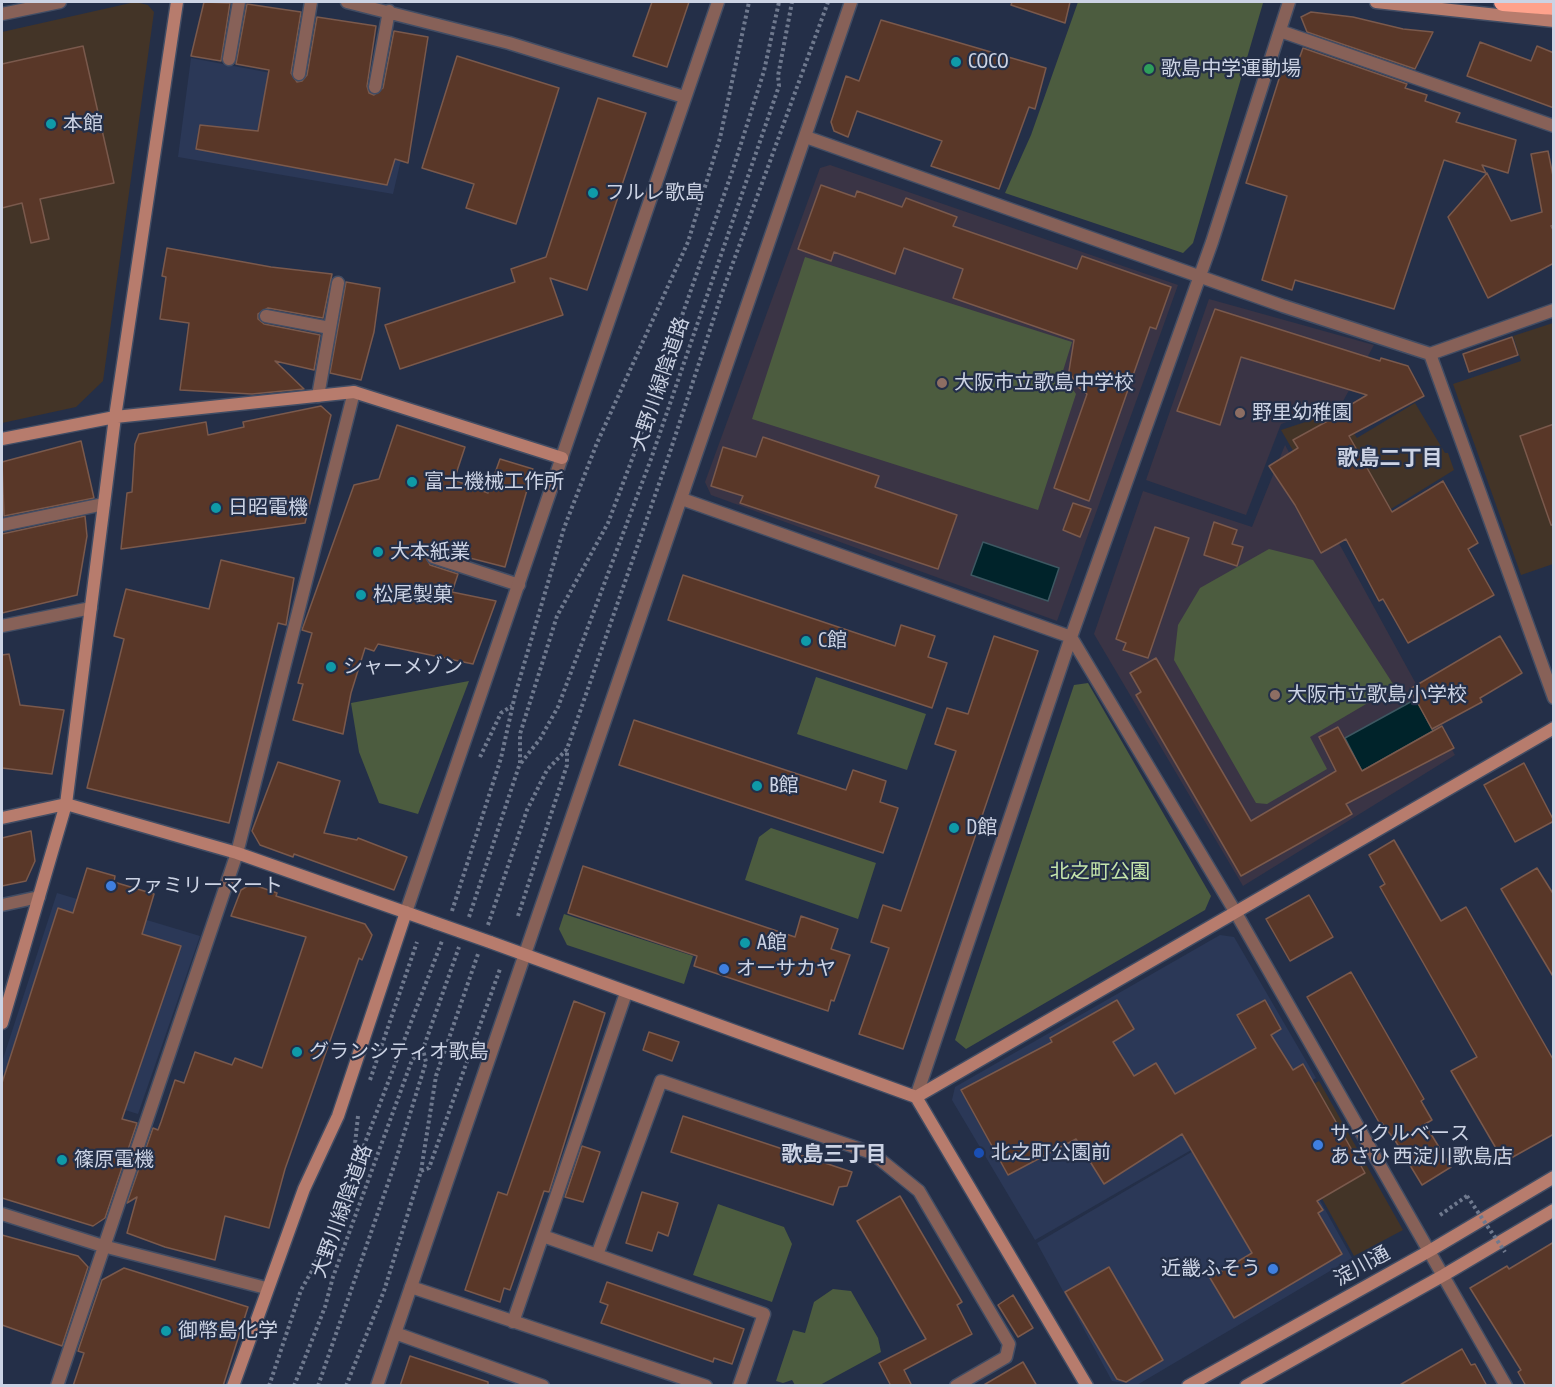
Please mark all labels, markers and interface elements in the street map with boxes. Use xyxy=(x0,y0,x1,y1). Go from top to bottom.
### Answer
place label: COCO xyxy=(968,50,1009,74)
marker: COCO xyxy=(949,55,963,69)
place label: 歌島中学運動場 xyxy=(1161,57,1301,81)
marker: 歌島中学運動場 xyxy=(1142,62,1156,76)
place label: 本館 xyxy=(63,112,103,136)
marker: 本館 xyxy=(44,117,58,131)
place label: フルレ歌島 xyxy=(605,181,705,205)
marker: フルレ歌島 xyxy=(586,186,600,200)
street label: 大野川緑陰道路 xyxy=(626,314,694,454)
place label: 大阪市立歌島中学校 xyxy=(954,371,1134,395)
marker: 大阪市立歌島中学校 xyxy=(935,376,949,390)
place label: 野里幼稚園 xyxy=(1252,401,1352,425)
marker: 野里幼稚園 xyxy=(1233,406,1247,420)
district label: 歌島二丁目 xyxy=(1338,445,1442,471)
place label: 富士機械工作所 xyxy=(424,470,564,494)
marker: 富士機械工作所 xyxy=(405,475,419,489)
place label: 日昭電機 xyxy=(228,496,308,520)
marker: 日昭電機 xyxy=(209,501,223,515)
place label: 大本紙業 xyxy=(390,540,470,564)
marker: 大本紙業 xyxy=(371,545,385,559)
place label: 松尾製菓 xyxy=(373,583,453,607)
marker: 松尾製菓 xyxy=(354,588,368,602)
place label: C館 xyxy=(818,629,847,653)
marker: C館 xyxy=(799,634,813,648)
place label: シャーメゾン xyxy=(343,655,463,679)
marker: シャーメゾン xyxy=(324,660,338,674)
place label: 大阪市立歌島小学校 xyxy=(1287,683,1467,707)
marker: 大阪市立歌島小学校 xyxy=(1268,688,1282,702)
place label: B館 xyxy=(769,774,798,798)
marker: B館 xyxy=(750,779,764,793)
place label: D館 xyxy=(966,816,997,840)
marker: D館 xyxy=(947,821,961,835)
park label: 北之町公園 xyxy=(1050,860,1150,884)
place label: ファミリーマート xyxy=(123,874,283,898)
marker: ファミリーマート xyxy=(104,879,118,893)
place label: A館 xyxy=(757,931,787,955)
marker: A館 xyxy=(738,936,752,950)
place label: オーサカヤ xyxy=(736,957,836,981)
marker: オーサカヤ xyxy=(717,962,731,976)
place label: グランシティオ歌島 xyxy=(309,1040,489,1064)
marker: グランシティオ歌島 xyxy=(290,1045,304,1059)
place label: サイクルベース あさひ 西淀川歌島店 xyxy=(1330,1122,1513,1169)
marker: サイクルベース あさひ 西淀川歌島店 xyxy=(1311,1138,1325,1152)
street label: 大野川緑陰道路 xyxy=(307,1141,377,1281)
district label: 歌島三丁目 xyxy=(782,1141,886,1167)
place label: 北之町公園前 xyxy=(991,1141,1111,1165)
marker: 北之町公園前 xyxy=(972,1146,986,1160)
place label: 篠原電機 xyxy=(74,1148,154,1172)
marker: 篠原電機 xyxy=(55,1153,69,1167)
street label: 淀川通 xyxy=(1330,1241,1394,1291)
place label: 近畿ふそう xyxy=(1161,1257,1261,1281)
marker: 近畿ふそう xyxy=(1266,1262,1280,1276)
place label: 御幣島化学 xyxy=(178,1319,278,1343)
marker: 御幣島化学 xyxy=(159,1324,173,1338)

